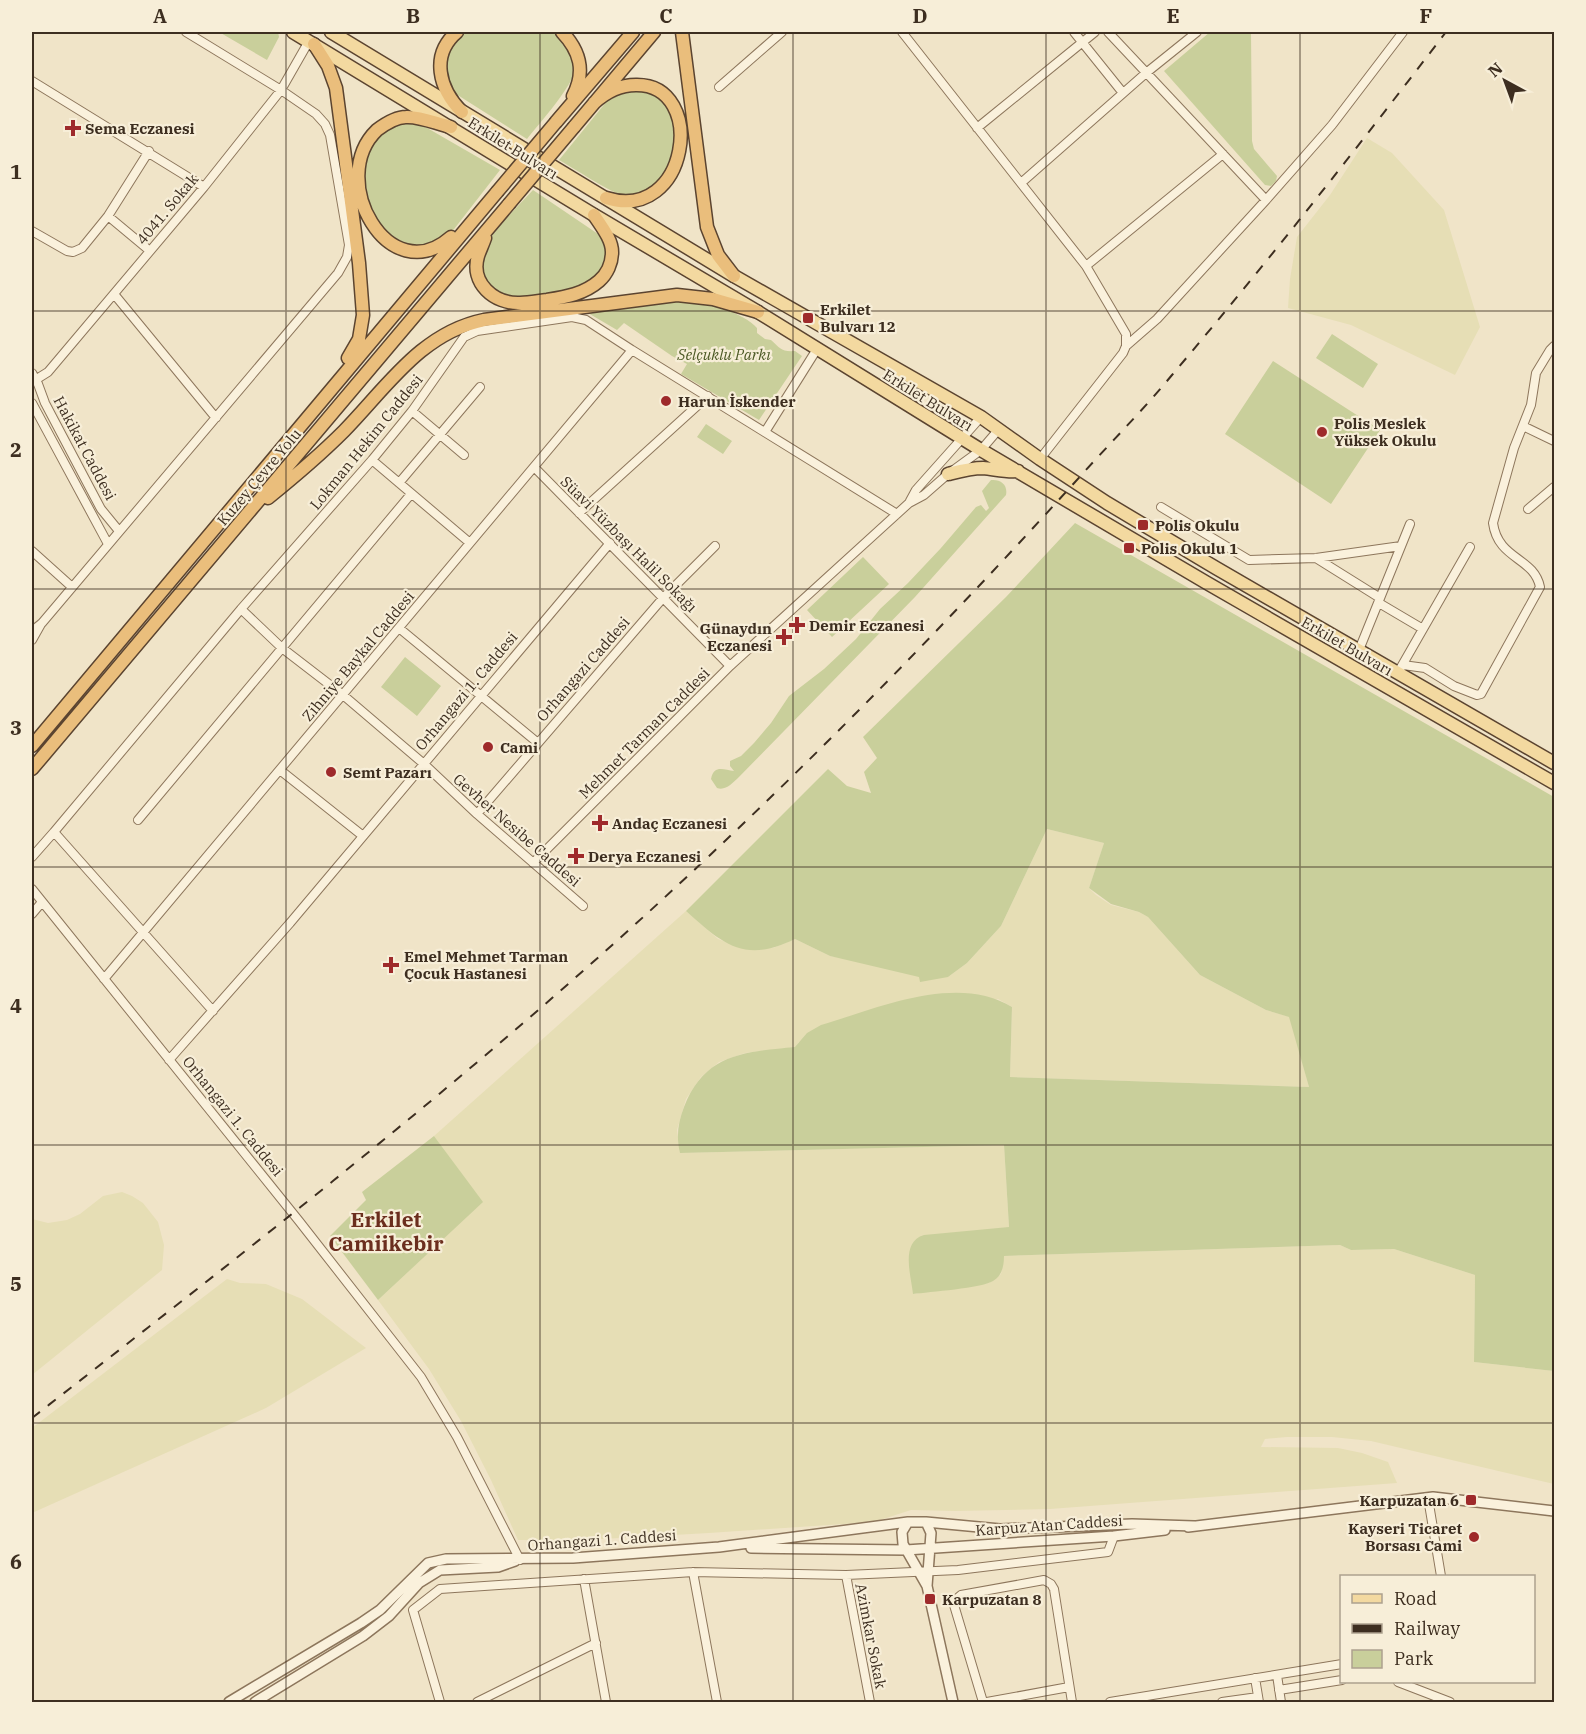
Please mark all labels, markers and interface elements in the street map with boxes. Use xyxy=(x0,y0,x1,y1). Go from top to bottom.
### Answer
text: A xyxy=(153,2,167,29)
text: B xyxy=(406,2,420,29)
text: C xyxy=(659,2,673,29)
text: D xyxy=(912,2,928,29)
text: E xyxy=(1166,2,1180,29)
text: F xyxy=(1420,2,1432,29)
north arrow xyxy=(1475,51,1535,111)
text: N xyxy=(1484,58,1506,81)
street label: Erkilet Bulvarı xyxy=(465,113,562,183)
place label: Sema Eczanesi xyxy=(85,119,195,138)
marker: Sema Eczanesi xyxy=(66,121,80,135)
text: 1 xyxy=(10,158,22,185)
street label: 4041. Sokak xyxy=(132,170,202,248)
place label: Erkilet Bulvarı 12 xyxy=(820,300,896,336)
marker: Erkilet Bulvarı 12 xyxy=(801,311,815,325)
park label: Selçuklu Parkı xyxy=(676,345,771,364)
street label: Erkilet Bulvarı xyxy=(880,365,977,435)
street label: Lokman Hekim Caddesi xyxy=(305,370,427,514)
place label: Harun İskender xyxy=(678,392,796,411)
street label: Hakikat Caddesi xyxy=(50,393,121,504)
marker: Harun İskender xyxy=(659,394,673,408)
place label: Polis Meslek Yüksek Okulu xyxy=(1334,414,1437,450)
street label: Kuzey Çevre Yolu xyxy=(213,425,305,529)
marker: Polis Meslek Yüksek Okulu xyxy=(1315,425,1329,439)
text: 2 xyxy=(10,436,22,463)
street label: Süavi Yüzbaşı Halil Sokağı xyxy=(557,472,701,616)
place label: Polis Okulu xyxy=(1155,516,1240,535)
marker: Polis Okulu xyxy=(1136,518,1150,532)
place label: Polis Okulu 1 xyxy=(1141,539,1238,558)
marker: Polis Okulu 1 xyxy=(1122,541,1136,555)
street label: Zihniye Baykal Caddesi xyxy=(298,587,418,725)
street label: Orhangazi Caddesi xyxy=(532,612,634,725)
street label: Erkilet Bulvarı xyxy=(1298,612,1396,680)
place label: Demir Eczanesi xyxy=(809,616,924,635)
marker: Demir Eczanesi xyxy=(790,618,804,632)
place label: Günaydın Eczanesi xyxy=(700,619,772,655)
street label: Orhangazi 1. Caddesi xyxy=(411,628,521,754)
marker: Günaydın Eczanesi xyxy=(777,630,791,644)
street label: Mehmet Tarman Caddesi xyxy=(575,663,714,802)
text: 3 xyxy=(10,714,22,741)
place label: Cami xyxy=(500,738,538,757)
marker: Cami xyxy=(481,740,495,754)
place label: Semt Pazarı xyxy=(343,763,432,782)
marker: Semt Pazarı xyxy=(324,765,338,779)
street label: Gevher Nesibe Caddesi xyxy=(449,769,585,891)
place label: Andaç Eczanesi xyxy=(612,814,727,833)
marker: Andaç Eczanesi xyxy=(593,816,607,830)
place label: Derya Eczanesi xyxy=(588,847,701,866)
marker: Derya Eczanesi xyxy=(569,849,583,863)
place label: Emel Mehmet Tarman Çocuk Hastanesi xyxy=(404,947,568,983)
marker: Emel Mehmet Tarman Çocuk Hastanesi xyxy=(382,956,400,974)
text: 4 xyxy=(10,992,22,1019)
street label: Orhangazi 1. Caddesi xyxy=(179,1052,288,1180)
district label: Erkilet Camiikebir xyxy=(328,1205,444,1257)
text: 5 xyxy=(10,1270,22,1297)
place label: Karpuzatan 6 xyxy=(1360,1491,1459,1510)
marker: Karpuzatan 6 xyxy=(1464,1493,1478,1507)
street label: Karpuz Atan Caddesi xyxy=(975,1510,1124,1540)
place label: Kayseri Ticaret Borsası Cami xyxy=(1348,1519,1462,1555)
street label: Orhangazi 1. Caddesi xyxy=(527,1525,677,1555)
marker: Kayseri Ticaret Borsası Cami xyxy=(1467,1530,1481,1544)
text: 6 xyxy=(10,1548,22,1575)
legend xyxy=(1340,1575,1535,1683)
street label: Azimkar Sokak xyxy=(851,1582,891,1691)
text: Road xyxy=(1394,1587,1437,1610)
place label: Karpuzatan 8 xyxy=(942,1590,1041,1609)
marker: Karpuzatan 8 xyxy=(923,1592,937,1606)
text: Railway xyxy=(1394,1617,1460,1640)
text: Park xyxy=(1394,1647,1434,1670)

